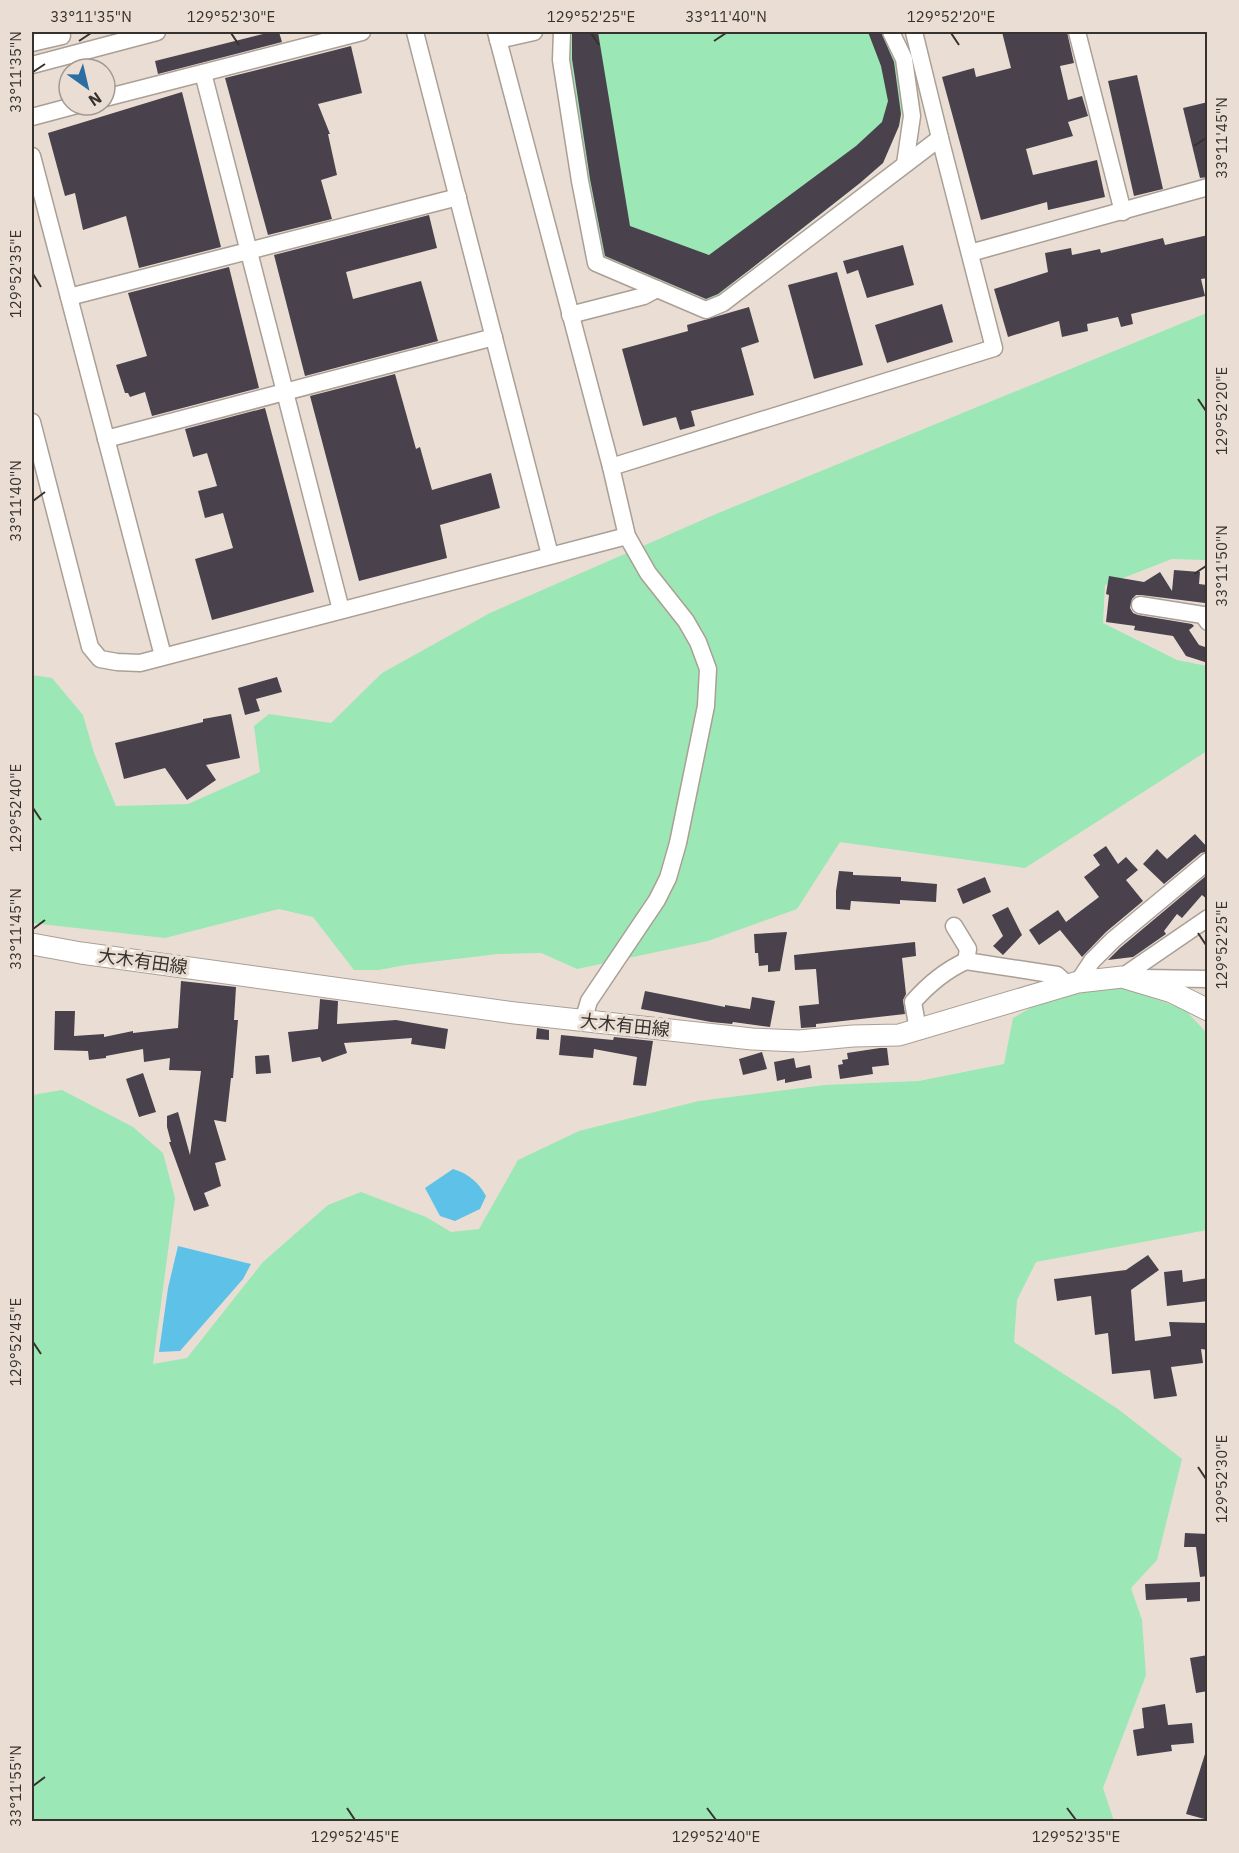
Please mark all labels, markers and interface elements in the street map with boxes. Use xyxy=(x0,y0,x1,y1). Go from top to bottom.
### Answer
text: 33°11'35"N xyxy=(50,7,132,26)
text: 129°52'30"E xyxy=(187,7,275,26)
text: 129°52'25"E xyxy=(547,7,635,26)
text: 33°11'40"N xyxy=(685,7,767,26)
text: 129°52'20"E xyxy=(907,7,995,26)
text: 33°11'35"N xyxy=(6,31,25,113)
north arrow xyxy=(57,57,117,117)
text: N xyxy=(85,88,106,111)
text: 33°11'45"N xyxy=(1212,97,1231,179)
text: 129°52'35"E xyxy=(6,230,25,318)
text: 129°52'20"E xyxy=(1212,367,1231,455)
text: 33°11'40"N xyxy=(6,460,25,542)
text: 33°11'50"N xyxy=(1212,525,1231,607)
text: 129°52'40"E xyxy=(6,764,25,852)
text: 33°11'45"N xyxy=(6,888,25,970)
text: 129°52'25"E xyxy=(1212,901,1231,989)
street label: 大木有田線 xyxy=(97,943,189,979)
street label: 大木有田線 xyxy=(579,1009,671,1041)
text: 129°52'45"E xyxy=(6,1298,25,1386)
text: 129°52'30"E xyxy=(1212,1435,1231,1523)
text: 33°11'55"N xyxy=(6,1745,25,1827)
text: 129°52'45"E xyxy=(311,1827,399,1846)
text: 129°52'40"E xyxy=(672,1827,760,1846)
text: 129°52'35"E xyxy=(1032,1827,1120,1846)

